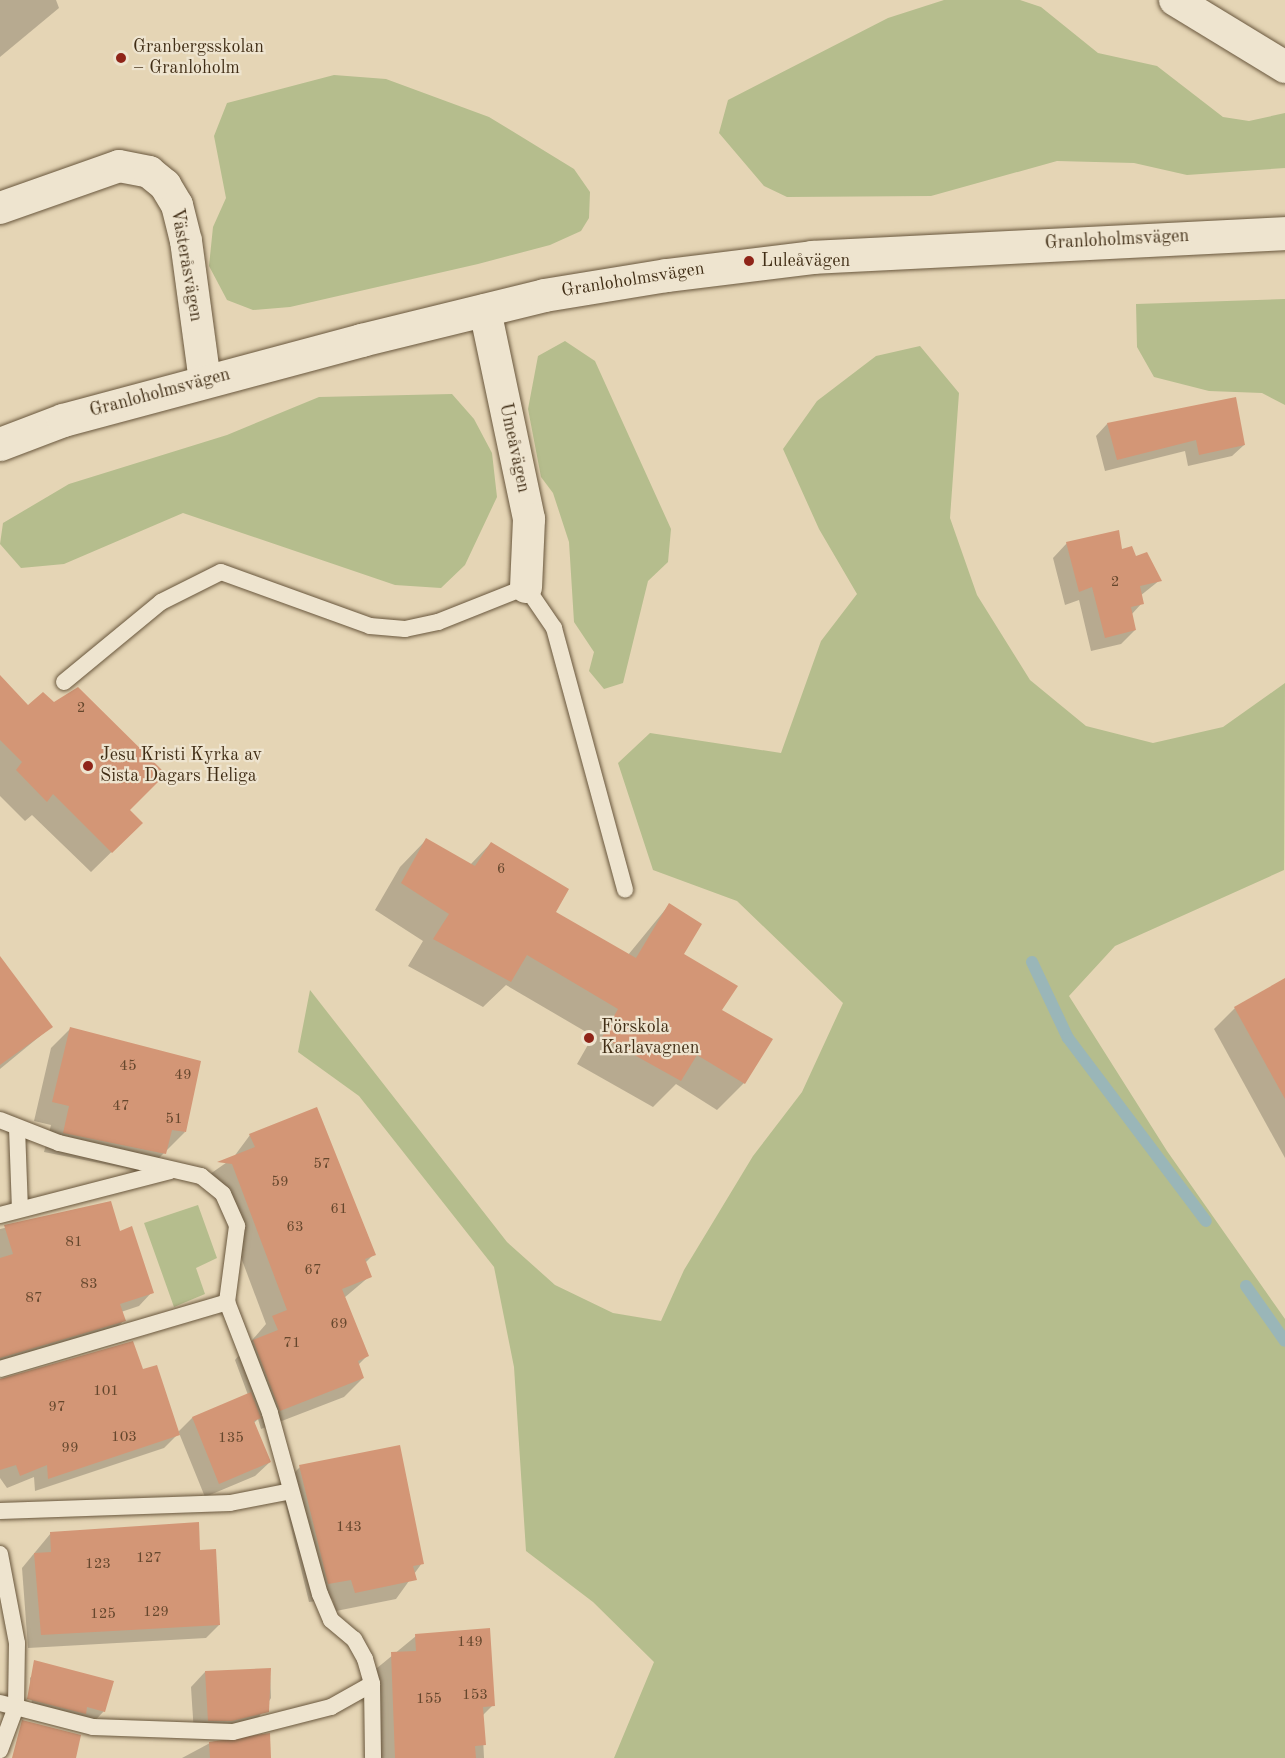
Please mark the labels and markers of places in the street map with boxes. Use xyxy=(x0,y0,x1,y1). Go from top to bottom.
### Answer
place label: Granbergsskolan – Granloholm xyxy=(133,37,264,80)
marker: Granbergsskolan – Granloholm xyxy=(114,51,128,65)
place label: Luleåvägen xyxy=(761,250,850,272)
marker: Luleåvägen xyxy=(742,254,756,268)
place label: Jesu Kristi Kyrka av Sista Dagars Heliga xyxy=(100,745,262,788)
marker: Jesu Kristi Kyrka av Sista Dagars Heliga xyxy=(81,759,95,773)
place label: Förskola Karlavagnen xyxy=(601,1017,699,1060)
marker: Förskola Karlavagnen xyxy=(582,1031,596,1045)

